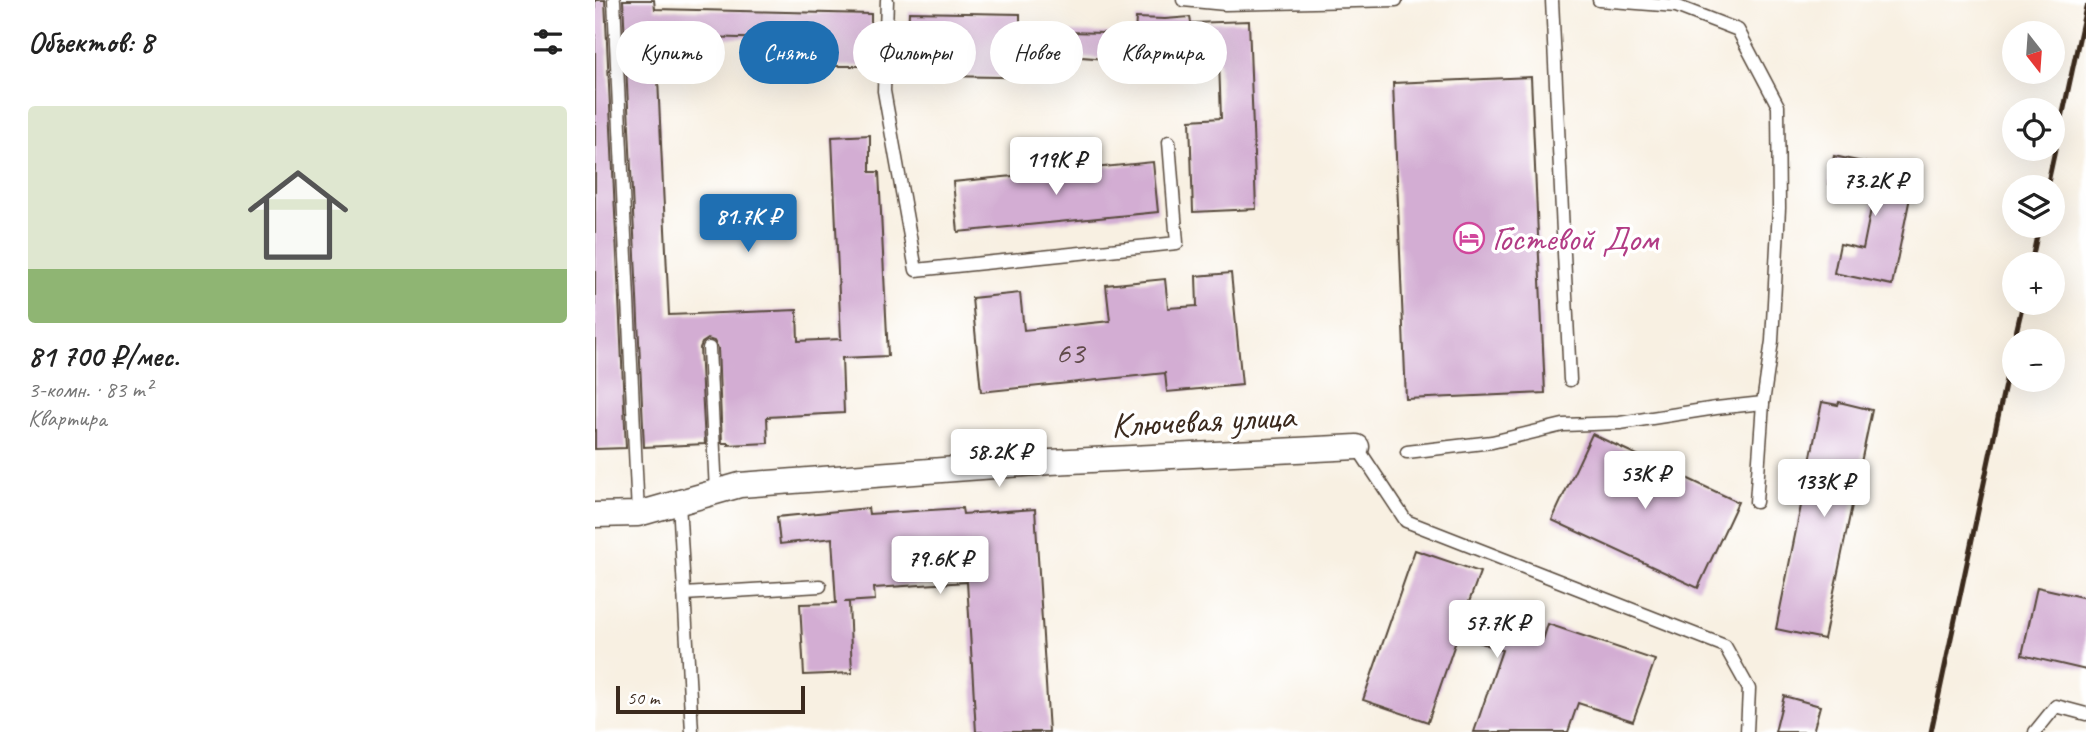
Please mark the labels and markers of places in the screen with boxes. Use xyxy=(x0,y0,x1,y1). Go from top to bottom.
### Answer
pin: 119K ₽ xyxy=(999,138,1113,197)
pin: 73.2K ₽ xyxy=(1810,158,1940,218)
pin: 81.7K ₽ xyxy=(683,194,813,254)
place label: Гостевой Дом xyxy=(1492,216,1660,261)
hotel icon: Гостевой Дом xyxy=(1452,221,1486,255)
pin: 58.2K ₽ xyxy=(934,430,1064,489)
pin: 53K ₽ xyxy=(1596,452,1694,511)
pin: 133K ₽ xyxy=(1767,460,1881,519)
pin: 79.6K ₽ xyxy=(875,536,1005,596)
pin: 57.7K ₽ xyxy=(1432,600,1562,660)

